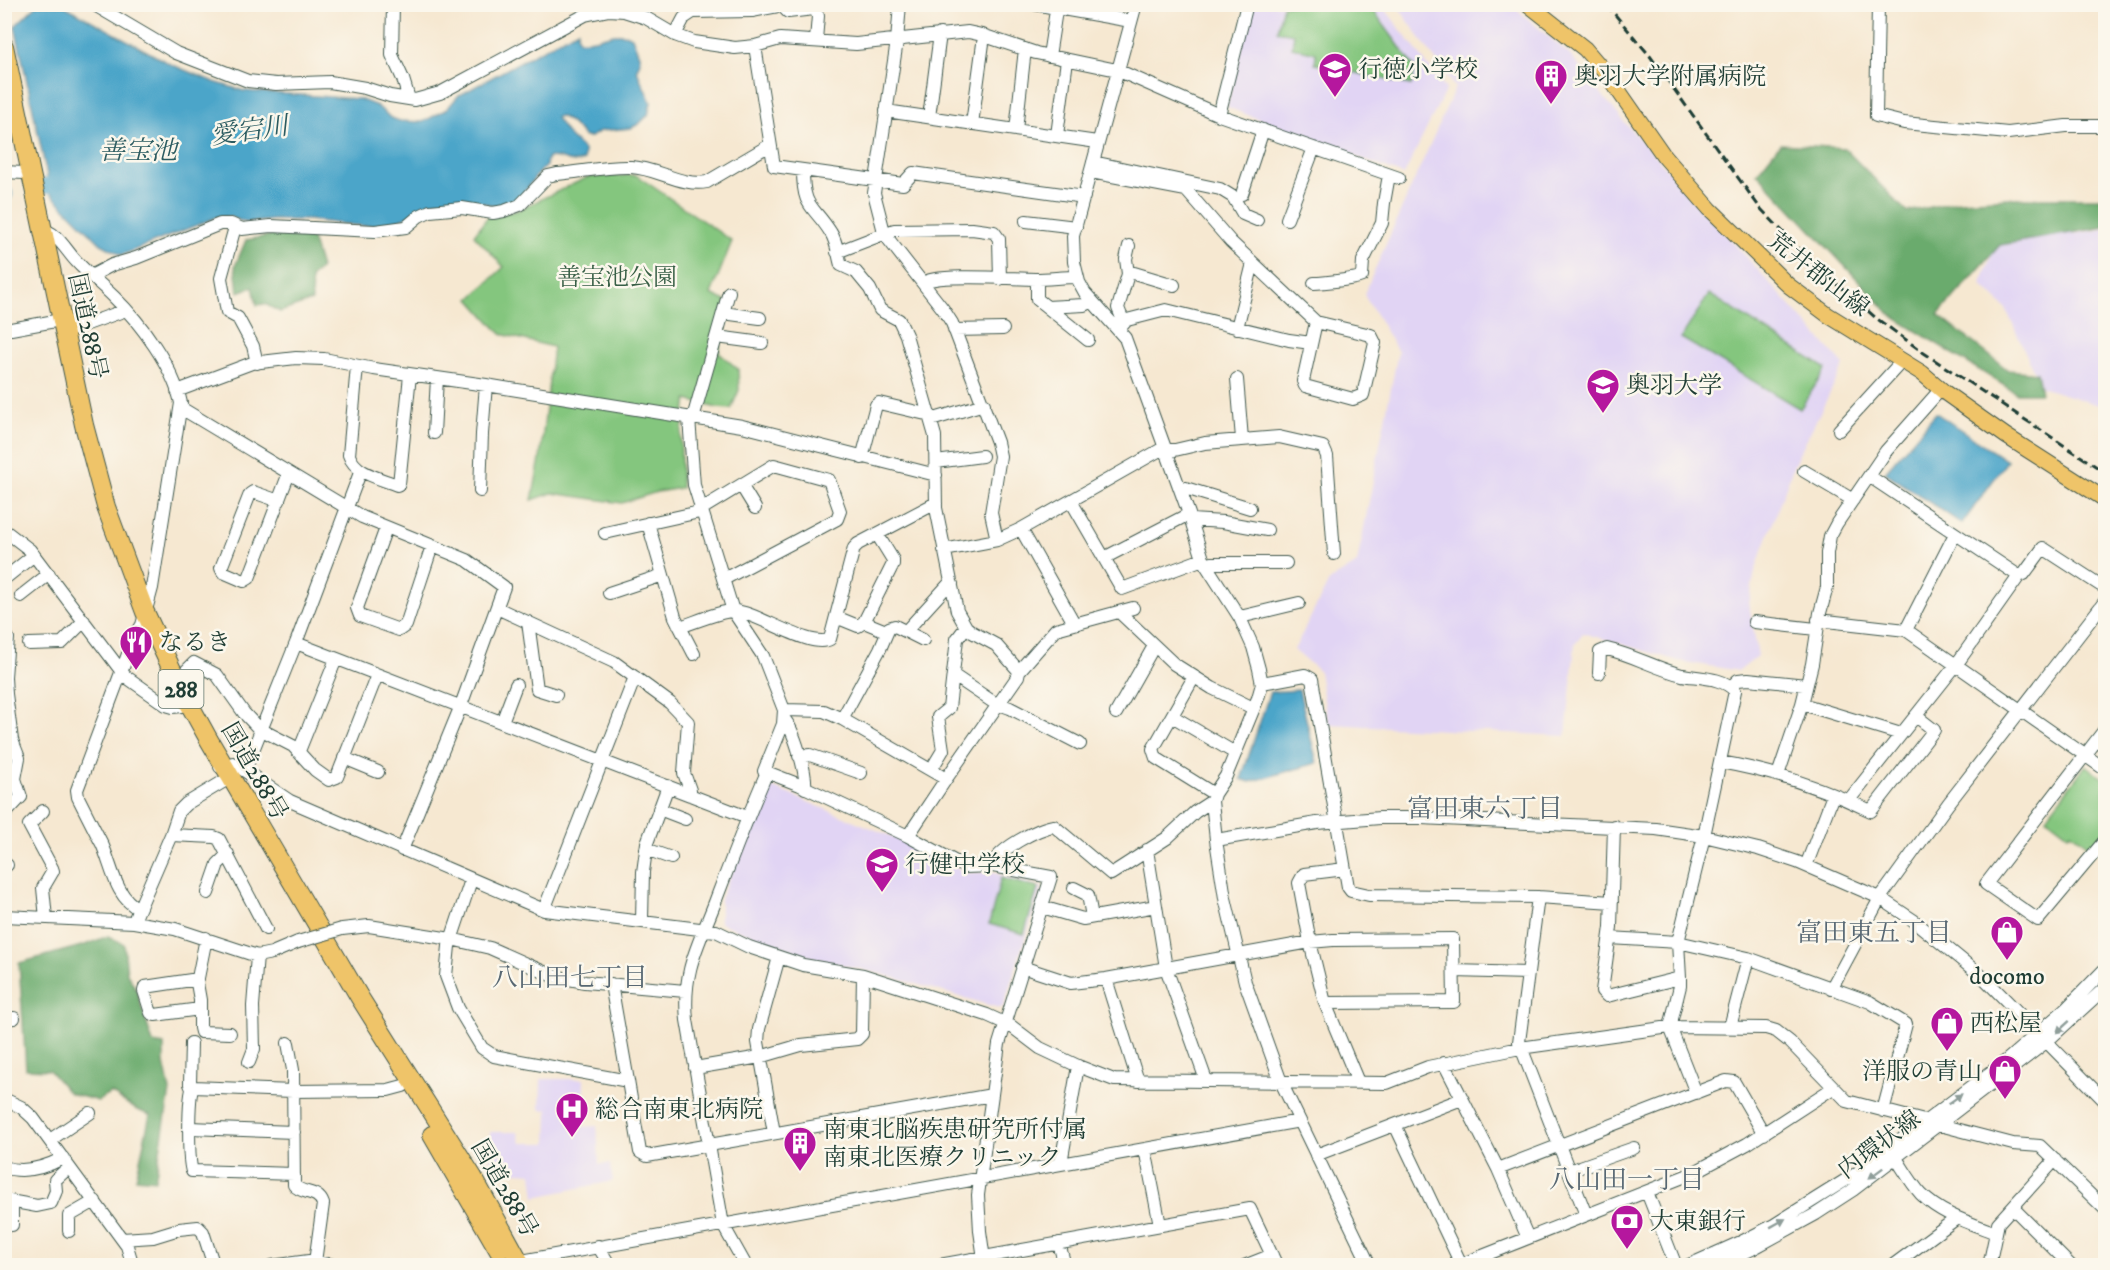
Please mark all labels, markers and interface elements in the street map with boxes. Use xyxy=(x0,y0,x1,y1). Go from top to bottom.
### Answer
school or university icon: 行徳小学校 xyxy=(1317,51,1353,98)
place label: 行徳小学校 xyxy=(1358,55,1478,85)
building icon: 奥羽大学附属病院 xyxy=(1533,58,1569,105)
place label: 奥羽大学附属病院 xyxy=(1574,62,1766,92)
water label: 愛宕川 xyxy=(208,109,293,153)
water label: 善宝池 xyxy=(99,135,180,168)
street label: 荒井郡山線 xyxy=(1762,226,1875,324)
park label: 善宝池公園 xyxy=(557,263,677,293)
street label: 国道288号 xyxy=(61,270,113,382)
school or university icon: 奥羽大学 xyxy=(1585,367,1621,414)
place label: 奥羽大学 xyxy=(1626,371,1722,401)
restaurant icon: なるき xyxy=(118,624,154,671)
place label: なるき xyxy=(159,628,231,658)
road number: 288 xyxy=(158,670,204,708)
street label: 国道288号 xyxy=(214,717,294,826)
district label: 富田東六丁目 xyxy=(1407,793,1563,826)
school or university icon: 行健中学校 xyxy=(864,846,900,893)
place label: 行健中学校 xyxy=(905,850,1025,880)
shop icon: docomo xyxy=(1989,914,2025,961)
district label: 富田東五丁目 xyxy=(1796,917,1952,950)
district label: 八山田七丁目 xyxy=(492,962,648,995)
place label: docomo xyxy=(1969,962,2045,992)
shop icon: 西松屋 xyxy=(1929,1005,1965,1052)
place label: 西松屋 xyxy=(1970,1009,2042,1039)
one-way arrow xyxy=(2056,1020,2071,1033)
shop icon: 洋服の青山 xyxy=(1987,1053,2023,1100)
place label: 洋服の青山 xyxy=(1862,1057,1982,1087)
hospital icon: 総合南東北病院 xyxy=(554,1091,590,1138)
one-way arrow xyxy=(1946,1093,1962,1105)
place label: 総合南東北病院 xyxy=(595,1095,763,1125)
street label: 内環状線 xyxy=(1832,1104,1927,1186)
place label: 南東北脳疾患研究所付属 南東北医療クリニック xyxy=(823,1115,1087,1173)
building icon: 南東北脳疾患研究所付属 南東北医療クリニック xyxy=(782,1125,818,1172)
street label: 国道288号 xyxy=(464,1134,544,1243)
district label: 八山田一丁目 xyxy=(1549,1164,1705,1197)
one-way arrow xyxy=(1869,1167,1885,1179)
bank icon: 大東銀行 xyxy=(1609,1203,1645,1250)
place label: 大東銀行 xyxy=(1650,1207,1746,1237)
one-way arrow xyxy=(1770,1218,1787,1228)

